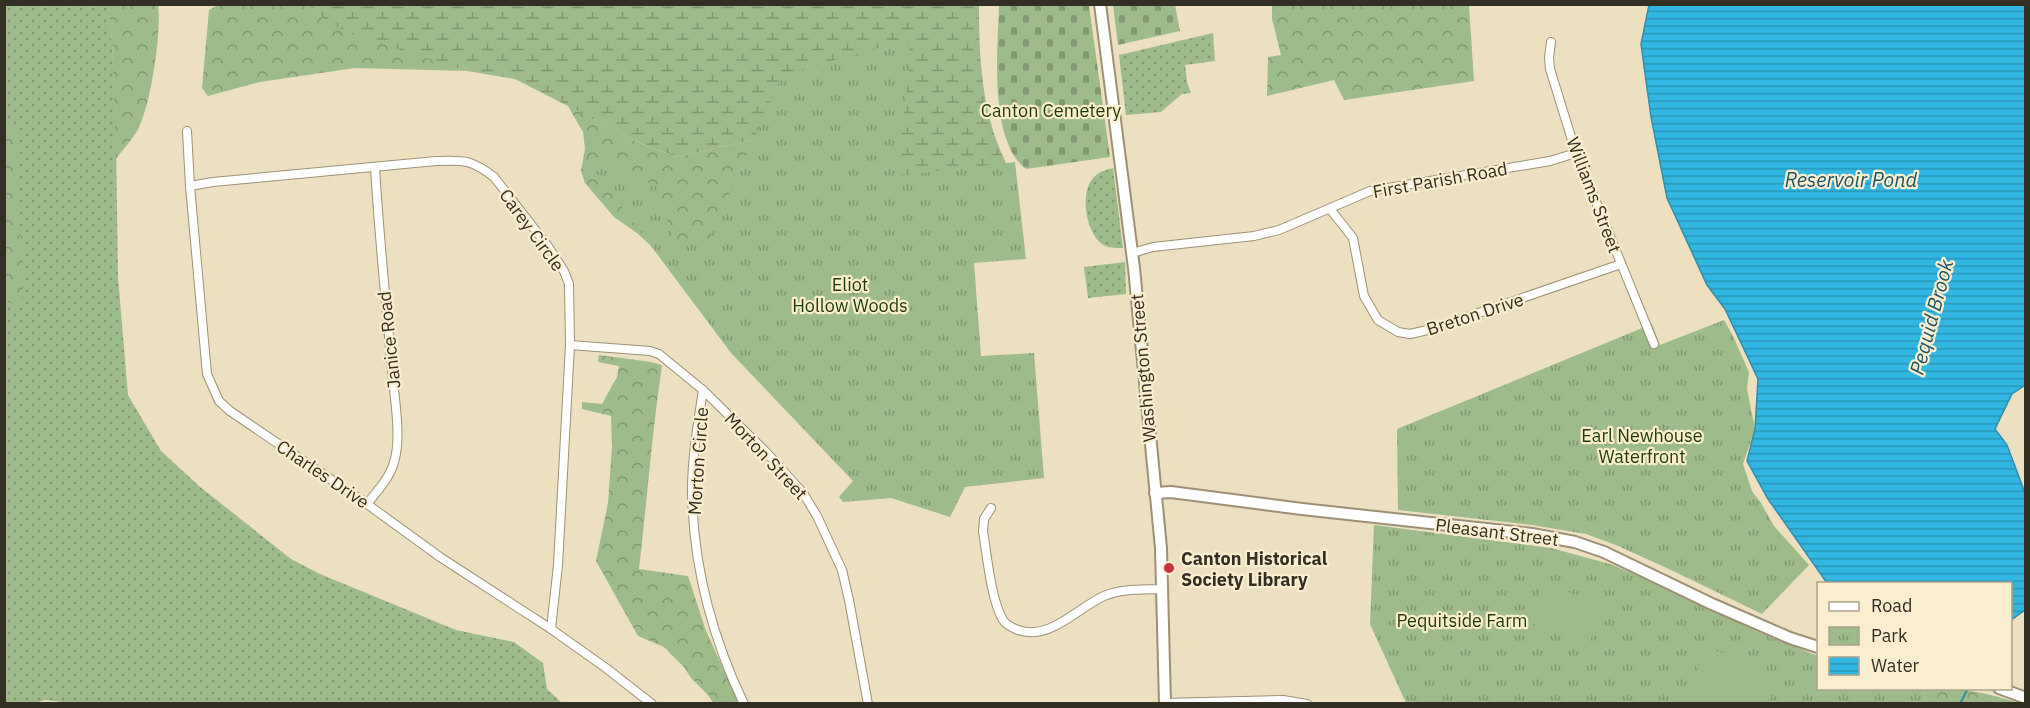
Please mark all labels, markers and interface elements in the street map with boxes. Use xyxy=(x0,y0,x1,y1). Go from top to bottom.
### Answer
park label: Canton Cemetery xyxy=(981,99,1121,122)
street label: Williams Street xyxy=(1561,134,1627,256)
street label: First Parish Road xyxy=(1371,157,1509,203)
water label: Reservoir Pond xyxy=(1785,166,1918,193)
street label: Carey Circle xyxy=(494,184,570,276)
water label: Pequid Brook xyxy=(1903,256,1959,378)
park label: Eliot Hollow Woods xyxy=(792,273,908,317)
street label: Breton Drive xyxy=(1424,287,1527,341)
street label: Janice Road xyxy=(372,290,406,390)
street label: Washington Street xyxy=(1125,293,1161,443)
street label: Morton Circle xyxy=(683,406,713,516)
street label: Morton Street xyxy=(720,407,812,505)
park label: Earl Newhouse Waterfront xyxy=(1581,424,1703,468)
street label: Charles Drive xyxy=(272,434,374,514)
street label: Pleasant Street xyxy=(1434,513,1560,551)
place label: Canton Historical Society Library xyxy=(1181,547,1328,591)
marker: Canton Historical Society Library xyxy=(1162,561,1176,575)
legend xyxy=(1817,582,2012,690)
text: Road xyxy=(1871,594,1912,617)
park label: Pequitside Farm xyxy=(1396,609,1528,632)
text: Park xyxy=(1871,624,1908,647)
text: Water xyxy=(1871,654,1920,677)

